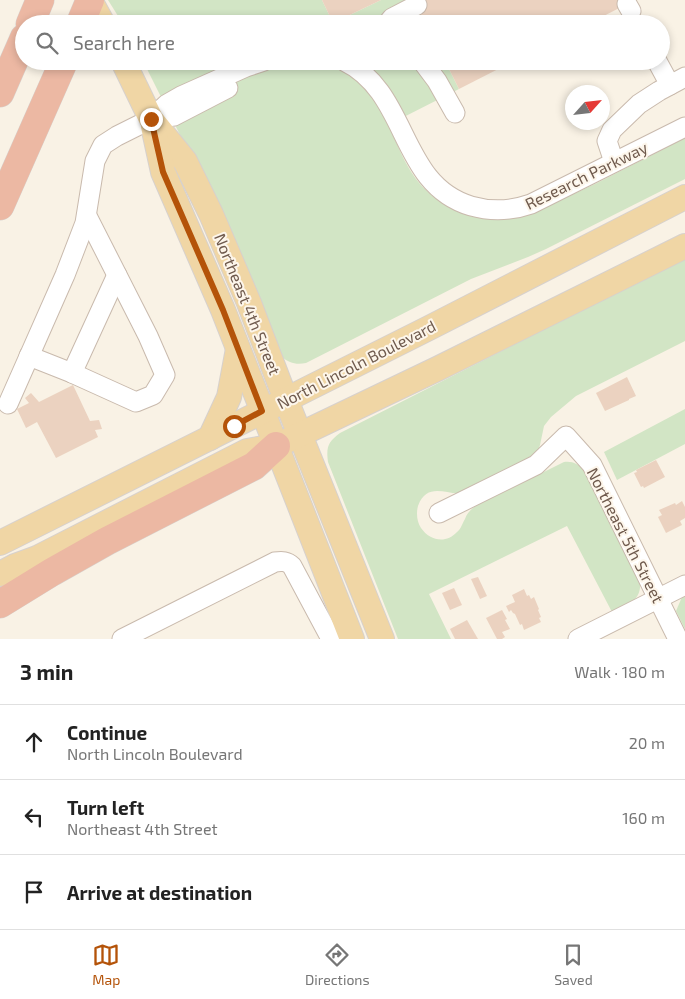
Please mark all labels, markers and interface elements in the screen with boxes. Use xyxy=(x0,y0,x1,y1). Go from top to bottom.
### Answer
search box xyxy=(15,15,670,70)
icon: search xyxy=(33,29,61,57)
text: Search here xyxy=(73,31,175,54)
north arrow xyxy=(565,85,610,130)
route end xyxy=(140,108,163,131)
street label: Research Parkway xyxy=(522,137,651,213)
street label: Northeast 4th Street xyxy=(211,231,285,377)
street label: North Lincoln Boulevard xyxy=(273,316,439,412)
route start xyxy=(223,415,246,438)
street label: Northeast 5th Street xyxy=(584,464,668,606)
text: 3 min xyxy=(20,659,73,684)
text: Walk · 180 m xyxy=(574,662,665,681)
text: Continue xyxy=(67,721,147,744)
icon: ahead xyxy=(20,728,48,756)
text: 20 m xyxy=(629,733,665,752)
text: North Lincoln Boulevard xyxy=(67,744,243,763)
text: Turn left xyxy=(67,796,144,819)
icon: left xyxy=(20,803,48,831)
text: 160 m xyxy=(622,808,665,827)
text: Northeast 4th Street xyxy=(67,819,218,838)
icon: arrive xyxy=(20,878,48,906)
text: Arrive at destination xyxy=(67,881,252,904)
tab: Map xyxy=(92,941,120,988)
tab: Directions xyxy=(305,941,370,988)
tab: Saved xyxy=(554,941,593,988)

